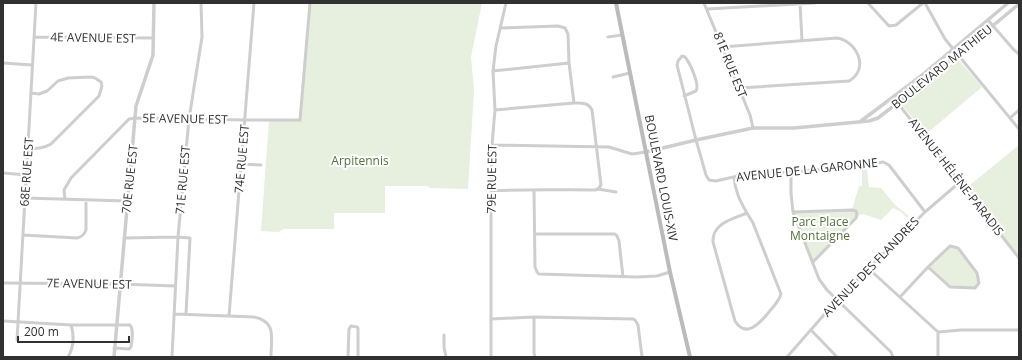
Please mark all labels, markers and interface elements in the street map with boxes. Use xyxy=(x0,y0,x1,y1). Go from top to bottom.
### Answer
street label: BOULEVARD MATHIEU xyxy=(888,21,996,113)
street label: 4E AVENUE EST xyxy=(50,28,136,47)
street label: 81E RUE EST xyxy=(710,29,751,100)
street label: 5E AVENUE EST xyxy=(142,109,228,128)
street label: BOULEVARD LOUIS-XIV xyxy=(641,113,682,243)
street label: AVENUE HÉLÈNE-PARADIS xyxy=(905,114,1008,239)
street label: 74E RUE EST xyxy=(230,123,253,194)
street label: 68E RUE EST xyxy=(16,136,37,207)
street label: 70E RUE EST xyxy=(117,143,142,214)
street label: 71E RUE EST xyxy=(171,144,194,215)
street label: 79E RUE EST xyxy=(482,144,501,214)
park label: Arpitennis xyxy=(331,152,389,169)
street label: AVENUE DE LA GARONNE xyxy=(735,154,879,185)
park label: Parc Place Montaigne xyxy=(790,213,850,244)
street label: AVENUE DES FLANDRES xyxy=(819,213,923,320)
street label: 7E AVENUE EST xyxy=(46,274,132,293)
scale bar xyxy=(18,318,129,344)
text: 200 m xyxy=(24,323,59,340)

